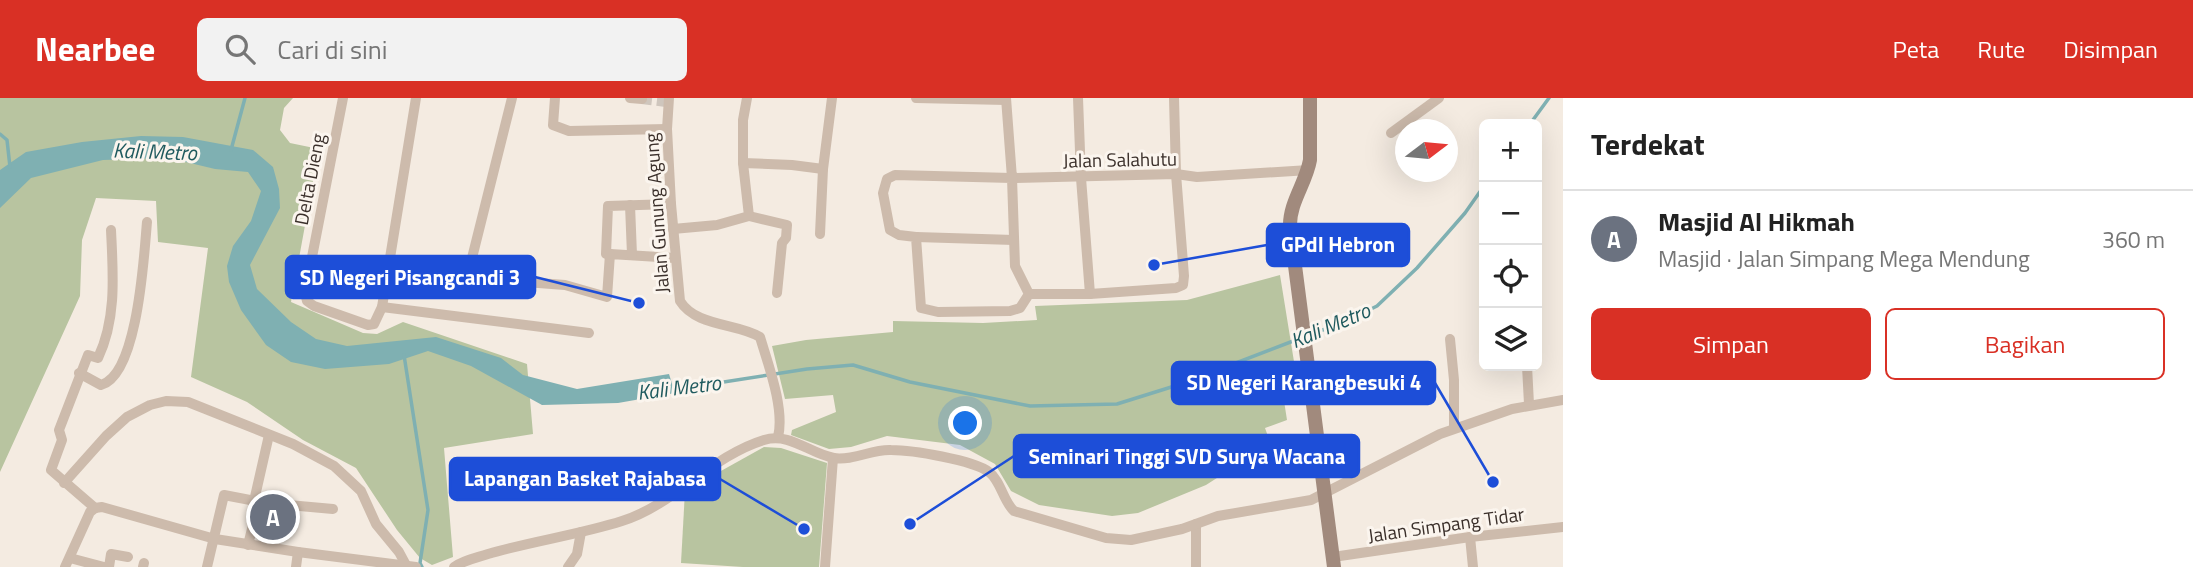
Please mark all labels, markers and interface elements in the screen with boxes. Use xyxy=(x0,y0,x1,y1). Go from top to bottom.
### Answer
search box xyxy=(197,18,687,81)
text: Nearbee xyxy=(35,24,155,74)
icon: search xyxy=(221,30,259,68)
text: Cari di sini xyxy=(277,30,387,69)
text: Peta xyxy=(1893,31,1939,67)
text: Rute xyxy=(1977,31,2025,67)
text: Disimpan xyxy=(2063,31,2158,67)
north arrow xyxy=(1395,119,1458,182)
map controls xyxy=(1479,119,1542,371)
button: + xyxy=(1479,119,1542,182)
text: Terdekat xyxy=(1591,121,1705,167)
street label: Delta Dieng xyxy=(286,131,332,227)
street label: Jalan Gunung Agung xyxy=(636,132,676,294)
water label: Kali Metro xyxy=(113,134,198,168)
street label: Jalan Salahutu xyxy=(1063,144,1177,174)
button: − xyxy=(1479,182,1542,245)
text: Masjid Al Hikmah xyxy=(1658,202,1855,241)
text: A xyxy=(1607,222,1621,257)
text: 360 m xyxy=(2102,222,2165,257)
callout: GPdI Hebron xyxy=(1267,224,1409,266)
text: GPdI Hebron xyxy=(1281,228,1395,260)
text: Masjid · Jalan Simpang Mega Mendung xyxy=(1658,241,2030,276)
button: locate xyxy=(1479,245,1542,308)
callout: SD Negeri Pisangcandi 3 xyxy=(286,256,535,298)
text: SD Negeri Pisangcandi 3 xyxy=(300,261,520,293)
water label: Kali Metro xyxy=(1285,294,1375,356)
button: layers xyxy=(1479,308,1542,371)
button: Simpan xyxy=(1591,308,1871,380)
button: Bagikan xyxy=(1885,308,2165,380)
callout: SD Negeri Karangbesuki 4 xyxy=(1172,362,1435,404)
water label: Kali Metro xyxy=(635,366,723,408)
text: SD Negeri Karangbesuki 4 xyxy=(1186,366,1422,398)
your location xyxy=(948,406,982,440)
callout: Seminari Tinggi SVD Surya Wacana xyxy=(1014,435,1359,477)
text: Seminari Tinggi SVD Surya Wacana xyxy=(1029,440,1346,472)
callout: Lapangan Basket Rajabasa xyxy=(450,458,720,500)
text: Lapangan Basket Rajabasa xyxy=(464,462,706,494)
pin: A xyxy=(250,491,296,543)
street label: Jalan Simpang Tidar xyxy=(1366,499,1526,549)

